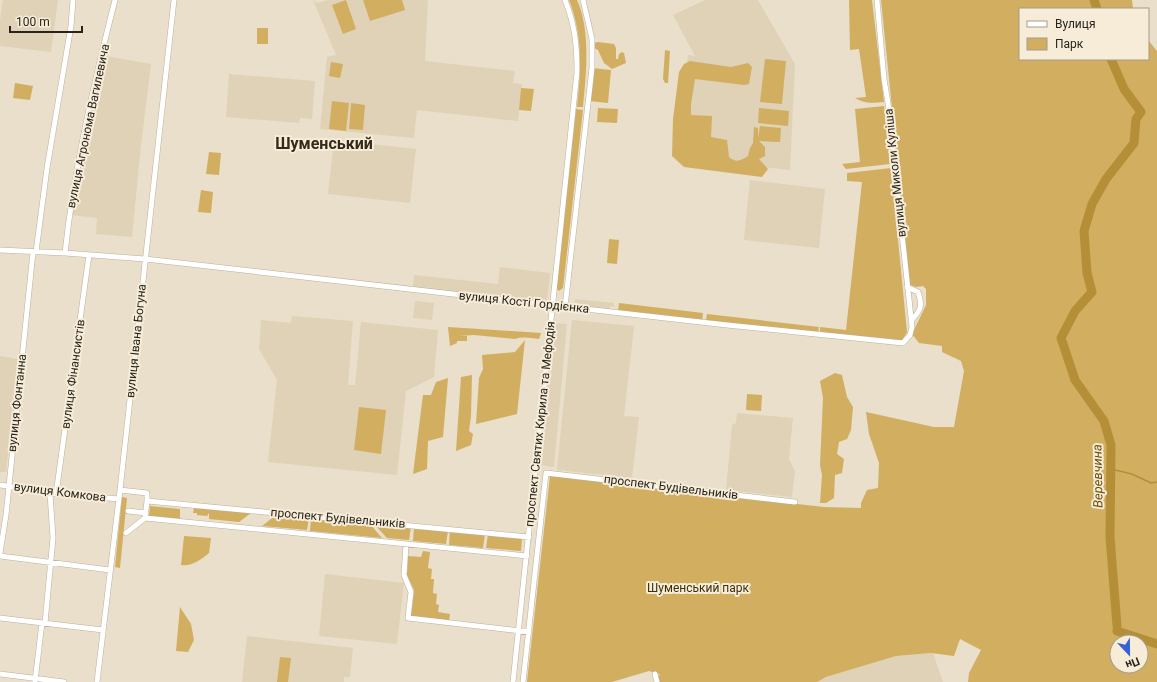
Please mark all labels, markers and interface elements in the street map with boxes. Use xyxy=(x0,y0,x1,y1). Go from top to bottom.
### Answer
scale bar xyxy=(10,8,82,34)
legend xyxy=(1019,8,1149,60)
text: 100 m xyxy=(16,15,50,29)
text: Вулиця xyxy=(1055,17,1096,31)
text: Парк xyxy=(1055,37,1084,51)
street label: вулиця Агронома Вагилевича xyxy=(64,43,112,209)
street label: вулиця Миколи Куліша xyxy=(881,108,909,238)
district label: Шуменський xyxy=(275,134,373,153)
street label: вулиця Івана Богуна xyxy=(123,283,149,399)
street label: вулиця Кості Гордієнка xyxy=(458,288,590,316)
street label: вулиця Фінансистів xyxy=(58,318,88,430)
street label: проспект Святих Кирила та Мефодія xyxy=(522,320,558,528)
street label: вулиця Фонтанна xyxy=(5,353,29,453)
water label: Веревчина xyxy=(1089,444,1106,508)
street label: проспект Будівельників xyxy=(603,472,739,502)
street label: вулиця Комкова xyxy=(13,479,107,505)
street label: проспект Будівельників xyxy=(270,505,406,531)
park label: Шуменський парк xyxy=(647,581,749,595)
north arrow xyxy=(1109,634,1149,674)
text: Пн xyxy=(1124,654,1141,671)

